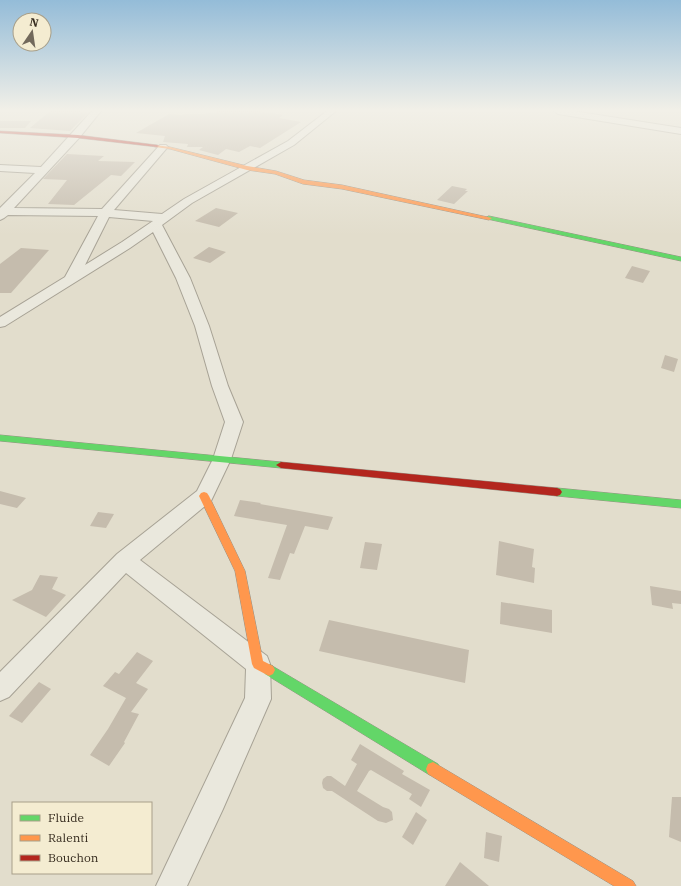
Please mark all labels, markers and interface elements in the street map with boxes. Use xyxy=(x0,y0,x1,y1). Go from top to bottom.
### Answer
north arrow xyxy=(12,12,52,52)
text: N xyxy=(28,14,40,30)
legend xyxy=(12,802,152,874)
text: Fluide xyxy=(48,810,84,825)
text: Ralenti xyxy=(48,830,89,845)
text: Bouchon xyxy=(48,850,99,865)

